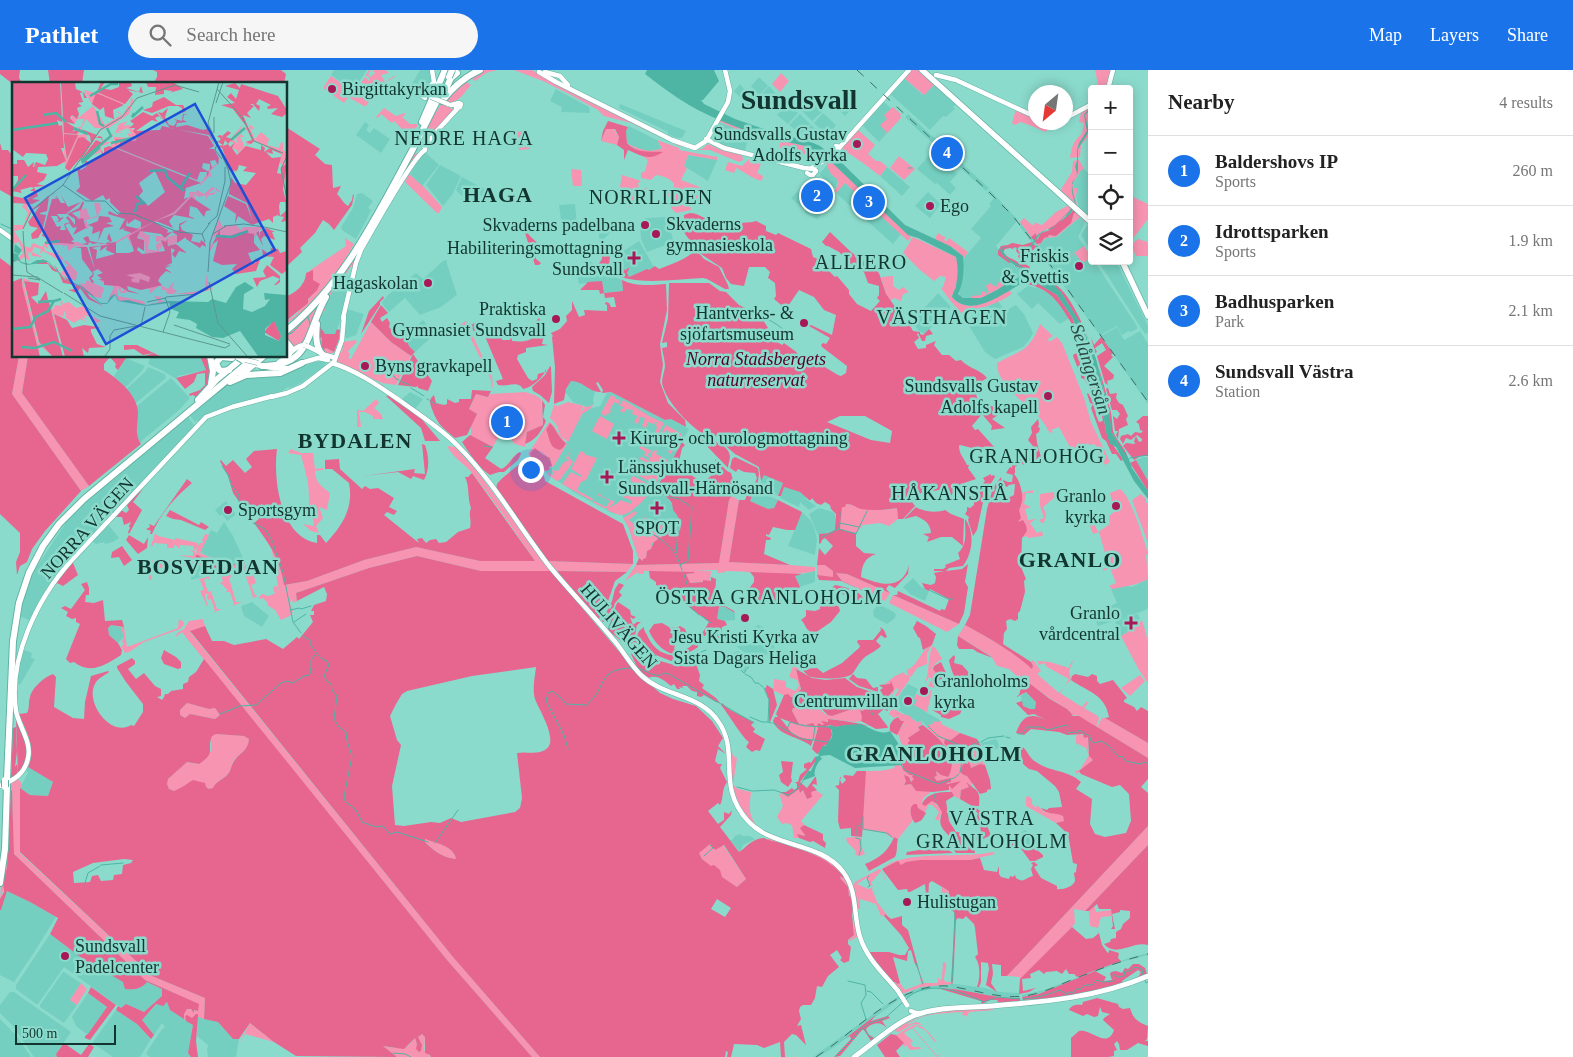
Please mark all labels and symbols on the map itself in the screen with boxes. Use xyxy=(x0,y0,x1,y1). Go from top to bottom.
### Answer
place label: Birgittakyrkan xyxy=(342,79,447,99)
inset map xyxy=(12,82,288,358)
marker: Birgittakyrkan xyxy=(326,83,338,95)
district label: Sundsvall xyxy=(741,84,858,115)
north arrow xyxy=(1028,85,1073,130)
place label: Sundsvalls Gustav Adolfs kyrka xyxy=(713,124,847,165)
district label: NEDRE HAGA xyxy=(394,127,534,149)
pin: 4 xyxy=(931,134,963,172)
marker: Sundsvalls Gustav Adolfs kyrka xyxy=(851,138,863,150)
pin: 2 xyxy=(801,177,833,215)
district label: HAGA xyxy=(463,182,533,207)
pin: 3 xyxy=(853,183,885,221)
district label: NORRLIDEN xyxy=(589,186,713,208)
place label: Ego xyxy=(940,196,969,216)
marker: Ego xyxy=(924,200,936,212)
place label: Skvaderns gymnasieskola xyxy=(666,214,773,255)
place label: Skvaderns padelbana xyxy=(483,215,635,235)
marker: Skvaderns padelbana xyxy=(639,219,651,231)
marker: Skvaderns gymnasieskola xyxy=(650,228,662,240)
place label: Habiliteringsmottagning Sundsvall xyxy=(447,238,623,279)
place label: Friskis & Svettis xyxy=(1001,246,1069,287)
marker: Habiliteringsmottagning Sundsvall xyxy=(627,251,641,265)
district label: ALLIERO xyxy=(815,251,907,273)
marker: Friskis & Svettis xyxy=(1073,260,1085,272)
place label: Hagaskolan xyxy=(333,273,418,293)
marker: Hagaskolan xyxy=(422,277,434,289)
place label: Praktiska Gymnasiet Sundsvall xyxy=(393,299,546,340)
place label: Hantverks- & sjöfartsmuseum xyxy=(680,303,794,344)
district label: VÄSTHAGEN xyxy=(876,306,1008,328)
marker: Praktiska Gymnasiet Sundsvall xyxy=(550,313,562,325)
marker: Hantverks- & sjöfartsmuseum xyxy=(798,317,810,329)
water label: Selångersån xyxy=(1066,321,1116,417)
park label: Norra Stadsbergets naturreservat xyxy=(685,349,826,390)
place label: Byns gravkapell xyxy=(375,356,492,376)
marker: Byns gravkapell xyxy=(359,360,371,372)
place label: Sundsvalls Gustav Adolfs kapell xyxy=(904,376,1038,417)
marker: Sundsvalls Gustav Adolfs kapell xyxy=(1042,390,1054,402)
pin: 1 xyxy=(491,403,523,441)
district label: BYDALEN xyxy=(298,428,412,453)
place label: Kirurg- och urologmottagning xyxy=(630,428,848,448)
marker: Kirurg- och urologmottagning xyxy=(612,431,626,445)
district label: GRANLOHÖG xyxy=(969,445,1105,467)
your location xyxy=(518,457,544,483)
place label: Länssjukhuset Sundsvall-Härnösand xyxy=(618,457,773,498)
marker: Länssjukhuset Sundsvall-Härnösand xyxy=(600,470,614,484)
street label: NORRA VÄGEN xyxy=(36,473,138,583)
district label: HÅKANSTÅ xyxy=(891,482,1009,504)
place label: Granlo kyrka xyxy=(1056,486,1106,527)
place label: Sportsgym xyxy=(238,500,316,520)
marker: Granlo kyrka xyxy=(1110,500,1122,512)
marker: SPOT xyxy=(650,501,664,515)
marker: Sportsgym xyxy=(222,504,234,516)
place label: SPOT xyxy=(635,518,679,538)
district label: GRANLO xyxy=(1019,547,1121,572)
district label: BOSVEDJAN xyxy=(137,554,279,579)
street label: HULIVÄGEN xyxy=(577,579,661,673)
district label: ÖSTRA GRANLOHOLM xyxy=(655,586,883,608)
place label: Granlo vårdcentral xyxy=(1039,603,1120,644)
marker: Jesu Kristi Kyrka av Sista Dagars Heliga xyxy=(739,612,751,624)
marker: Granlo vårdcentral xyxy=(1124,616,1138,630)
place label: Jesu Kristi Kyrka av Sista Dagars Heliga xyxy=(671,627,819,668)
place label: Granloholms kyrka xyxy=(934,671,1028,712)
marker: Granloholms kyrka xyxy=(918,685,930,697)
place label: Centrumvillan xyxy=(794,691,898,711)
marker: Centrumvillan xyxy=(902,695,914,707)
district label: GRANLOHOLM xyxy=(846,741,1022,766)
district label: VÄSTRA GRANLOHOLM xyxy=(916,807,1068,852)
place label: Hulistugan xyxy=(917,892,996,912)
marker: Hulistugan xyxy=(901,896,913,908)
place label: Sundsvall Padelcenter xyxy=(75,936,159,977)
marker: Sundsvall Padelcenter xyxy=(59,950,71,962)
scale bar xyxy=(15,1022,116,1045)

